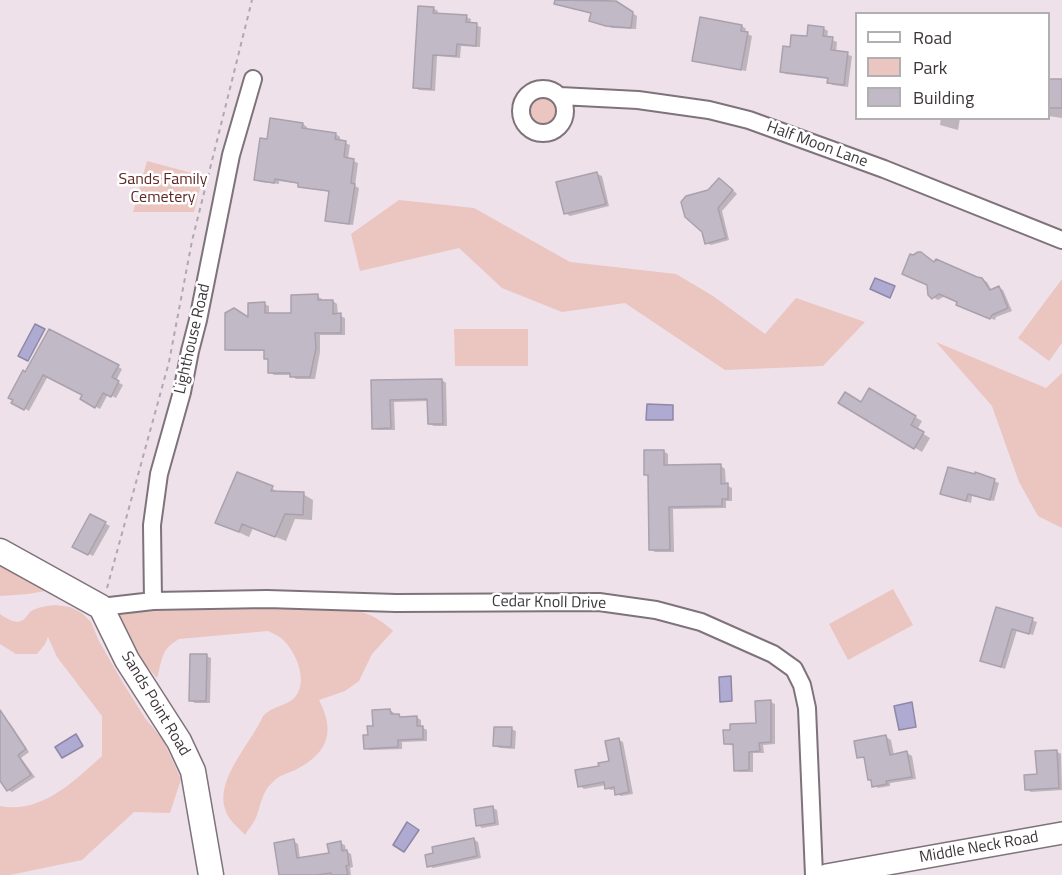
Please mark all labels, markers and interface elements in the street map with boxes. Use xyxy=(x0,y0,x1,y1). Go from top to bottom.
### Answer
legend xyxy=(855,12,1050,120)
text: Road xyxy=(913,24,952,51)
text: Park xyxy=(913,54,947,81)
text: Building xyxy=(913,84,974,111)
street label: Half Moon Lane xyxy=(764,118,870,172)
park label: Sands Family Cemetery xyxy=(119,170,207,208)
street label: Lighthouse Road xyxy=(171,282,215,396)
street label: Cedar Knoll Drive xyxy=(492,592,606,614)
street label: Sands Point Road xyxy=(116,648,194,760)
street label: Middle Neck Road xyxy=(918,828,1040,868)

